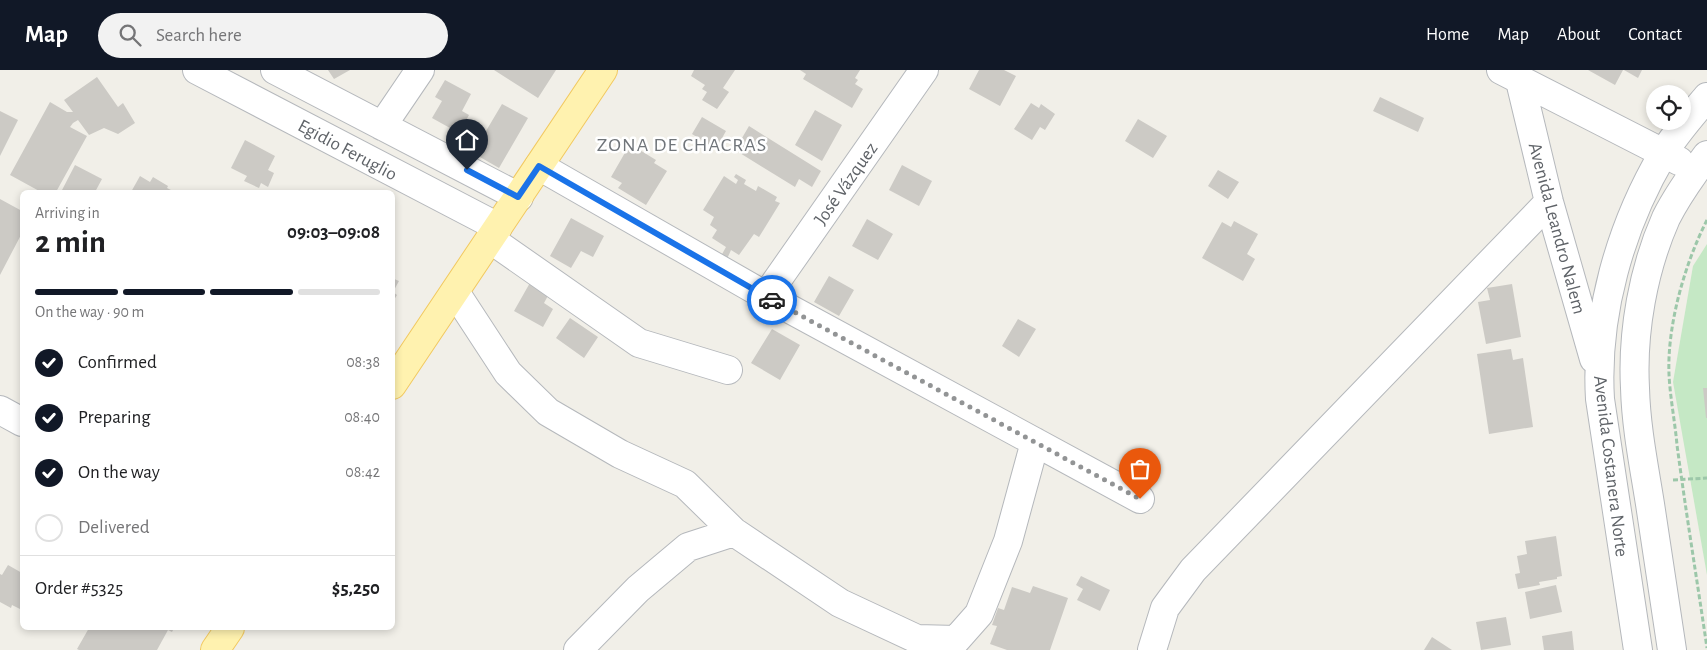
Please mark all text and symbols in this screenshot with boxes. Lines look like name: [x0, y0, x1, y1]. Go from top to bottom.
search box: [98, 13, 448, 58]
icon: search: [116, 21, 144, 49]
text: Map: [25, 23, 68, 47]
text: Search here: [156, 26, 242, 45]
text: Home: [1426, 26, 1469, 44]
text: Map: [1497, 26, 1529, 44]
text: About: [1557, 26, 1600, 44]
text: Contact: [1628, 26, 1682, 44]
map controls: [1646, 85, 1691, 130]
button: locate: [1646, 85, 1691, 130]
street label: Egidio Feruglio: [295, 116, 400, 184]
pin: [446, 119, 488, 170]
icon: home: [453, 126, 481, 154]
district label: ZONA DE CHACRAS: [597, 135, 767, 155]
street label: José Vázquez: [811, 139, 882, 229]
street label: Avenida Leandro Nalem: [1525, 141, 1589, 316]
text: Arriving in: [35, 205, 100, 221]
text: 09:03–09:08: [287, 223, 380, 242]
text: 2 min: [35, 226, 106, 258]
courier: [747, 275, 797, 325]
icon: car: [758, 286, 786, 314]
text: On the way · 90 m: [35, 304, 144, 320]
icon: check: [35, 349, 63, 377]
text: Confirmed: [78, 353, 157, 372]
text: 08:38: [346, 354, 380, 370]
street label: Avenida Costanera Norte: [1590, 374, 1631, 558]
icon: check: [35, 404, 63, 432]
text: Preparing: [78, 408, 151, 427]
text: 08:40: [344, 409, 380, 425]
pin: [1119, 448, 1161, 499]
icon: bag: [1126, 455, 1154, 483]
icon: check: [35, 459, 63, 487]
text: On the way: [78, 463, 160, 482]
text: 08:42: [345, 464, 380, 480]
text: Delivered: [78, 518, 150, 537]
text: Order #5325: [35, 579, 123, 598]
text: $5,250: [332, 579, 380, 598]

